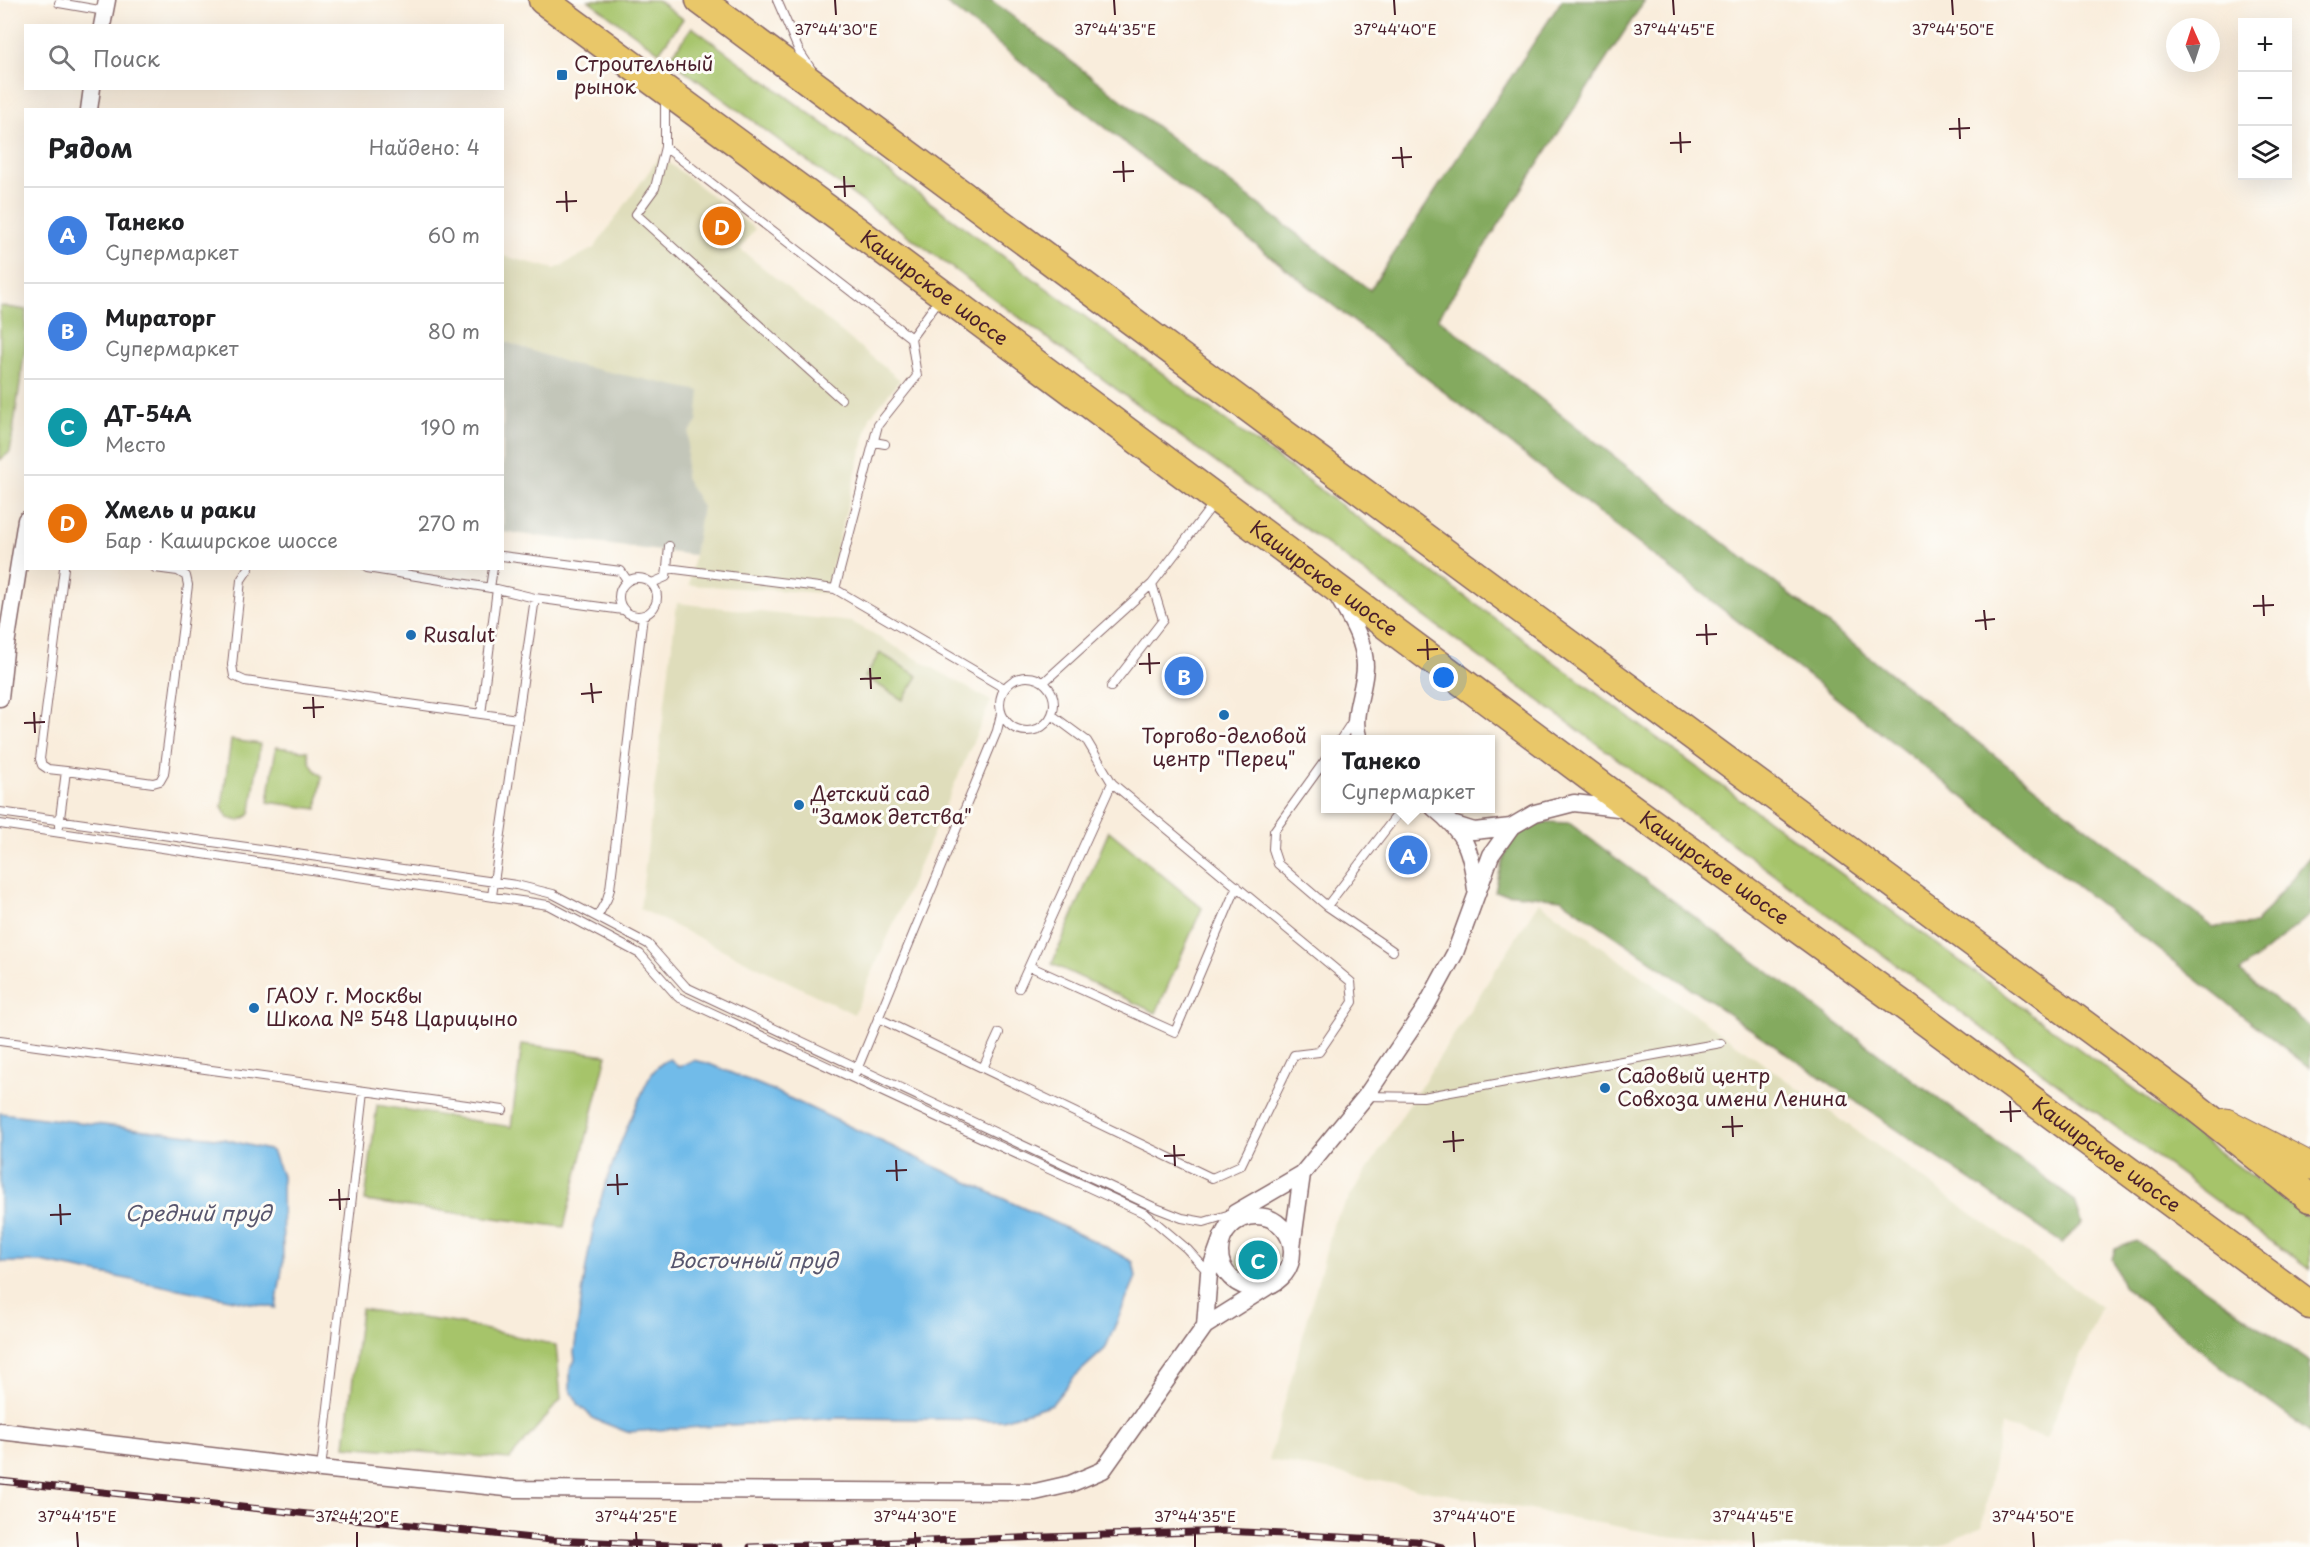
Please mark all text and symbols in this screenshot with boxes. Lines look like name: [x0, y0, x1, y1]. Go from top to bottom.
text: 37°44'30"E: [794, 17, 878, 40]
text: 37°44'35"E: [1074, 17, 1156, 40]
text: 37°44'40"E: [1353, 17, 1437, 40]
text: 37°44'45"E: [1633, 17, 1715, 40]
text: 37°44'50"E: [1911, 17, 1995, 40]
north arrow: [2166, 18, 2220, 72]
map controls: [2238, 18, 2292, 180]
button: +: [2238, 18, 2292, 72]
search box: [24, 24, 504, 90]
icon: search: [45, 41, 78, 74]
text: Поиск: [93, 41, 160, 74]
place label: Строительный рынок: [574, 48, 713, 101]
marker: Строительный рынок: [555, 68, 569, 82]
button: −: [2238, 72, 2292, 126]
button: layers: [2238, 126, 2292, 180]
text: Рядом: [48, 128, 133, 167]
text: Найдено: 4: [369, 132, 480, 162]
text: Танеко: [105, 204, 184, 237]
pin: D: [702, 204, 742, 248]
text: A: [60, 220, 75, 250]
text: 60 m: [428, 220, 480, 250]
street label: Каширское шоссе: [855, 222, 1015, 353]
text: Супермаркет: [105, 237, 238, 267]
text: Мираторг: [105, 300, 215, 333]
text: B: [61, 316, 74, 346]
text: 80 m: [428, 316, 480, 346]
text: Супермаркет: [105, 333, 238, 363]
text: ДТ-54А: [105, 396, 192, 429]
text: C: [60, 412, 75, 442]
text: 190 m: [421, 412, 480, 442]
text: Место: [105, 429, 166, 459]
text: Хмель и раки: [105, 492, 257, 525]
text: D: [60, 508, 75, 538]
text: 270 m: [417, 508, 480, 538]
street label: Каширское шоссе: [1244, 513, 1405, 643]
text: Бар · Каширское шоссе: [105, 525, 338, 555]
place label: Rusalut: [423, 619, 495, 649]
marker: Rusalut: [404, 628, 418, 642]
pin: B: [1164, 654, 1204, 698]
your location: [1429, 663, 1458, 692]
marker: Торгово-деловой центр "Перец": [1217, 708, 1231, 722]
place label: Торгово-деловой центр "Перец": [1141, 720, 1307, 773]
popup: [1321, 735, 1495, 813]
text: Танеко: [1341, 743, 1421, 776]
text: Супермаркет: [1341, 776, 1475, 806]
place label: Детский сад "Замок детства": [810, 778, 972, 831]
marker: Детский сад "Замок детства": [792, 798, 806, 812]
street label: Каширское шоссе: [1634, 803, 1796, 932]
pin: A: [1388, 832, 1428, 878]
place label: ГАОУ г. Москвы Школа № 548 Царицыно: [266, 980, 518, 1033]
marker: ГАОУ г. Москвы Школа № 548 Царицыно: [247, 1001, 261, 1015]
place label: Садовый центр Совхоза имени Ленина: [1617, 1060, 1848, 1113]
marker: Садовый центр Совхоза имени Ленина: [1598, 1081, 1612, 1095]
street label: Каширское шоссе: [2027, 1089, 2188, 1219]
water label: Средний пруд: [125, 1196, 273, 1228]
pin: C: [1238, 1238, 1278, 1282]
water label: Восточный пруд: [668, 1243, 839, 1275]
text: 37°44'15"E: [37, 1504, 117, 1527]
text: 37°44'20"E: [315, 1504, 399, 1527]
text: 37°44'25"E: [595, 1504, 677, 1527]
text: 37°44'30"E: [873, 1504, 957, 1527]
text: 37°44'35"E: [1154, 1504, 1236, 1527]
text: 37°44'40"E: [1432, 1504, 1516, 1527]
text: 37°44'45"E: [1712, 1504, 1794, 1527]
text: 37°44'50"E: [1991, 1504, 2075, 1527]

